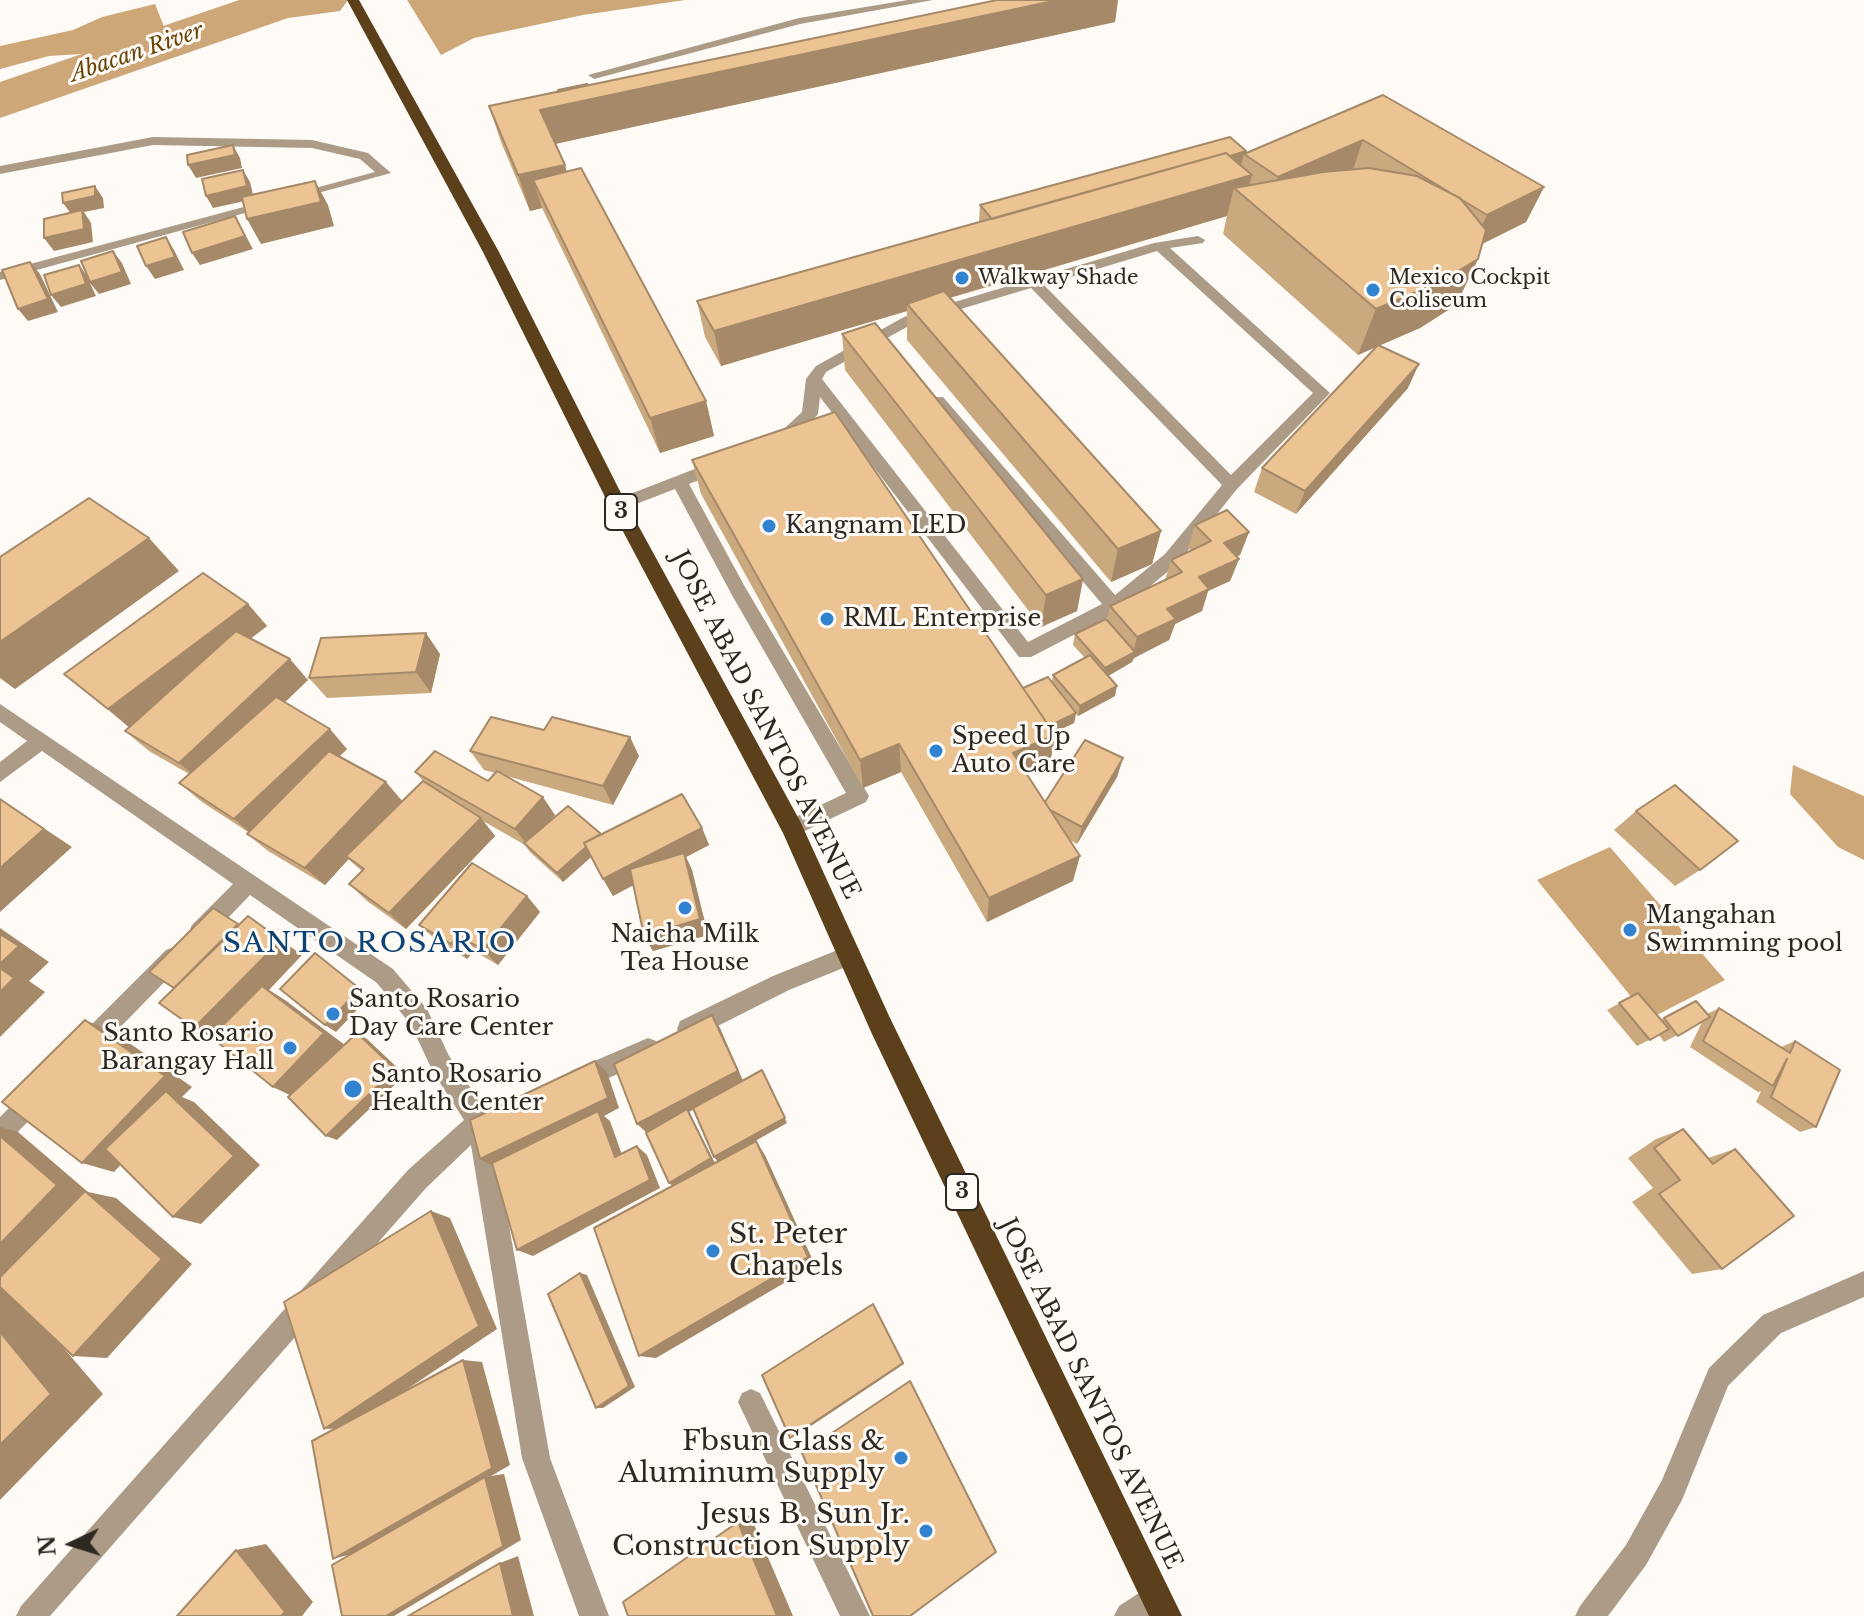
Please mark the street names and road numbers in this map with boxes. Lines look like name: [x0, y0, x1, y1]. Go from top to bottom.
road number: 3: [605, 494, 637, 530]
street label: JOSE ABAD SANTOS AVENUE: [664, 546, 866, 904]
road number: 3: [946, 1174, 978, 1210]
street label: JOSE ABAD SANTOS AVENUE: [992, 1214, 1188, 1574]

